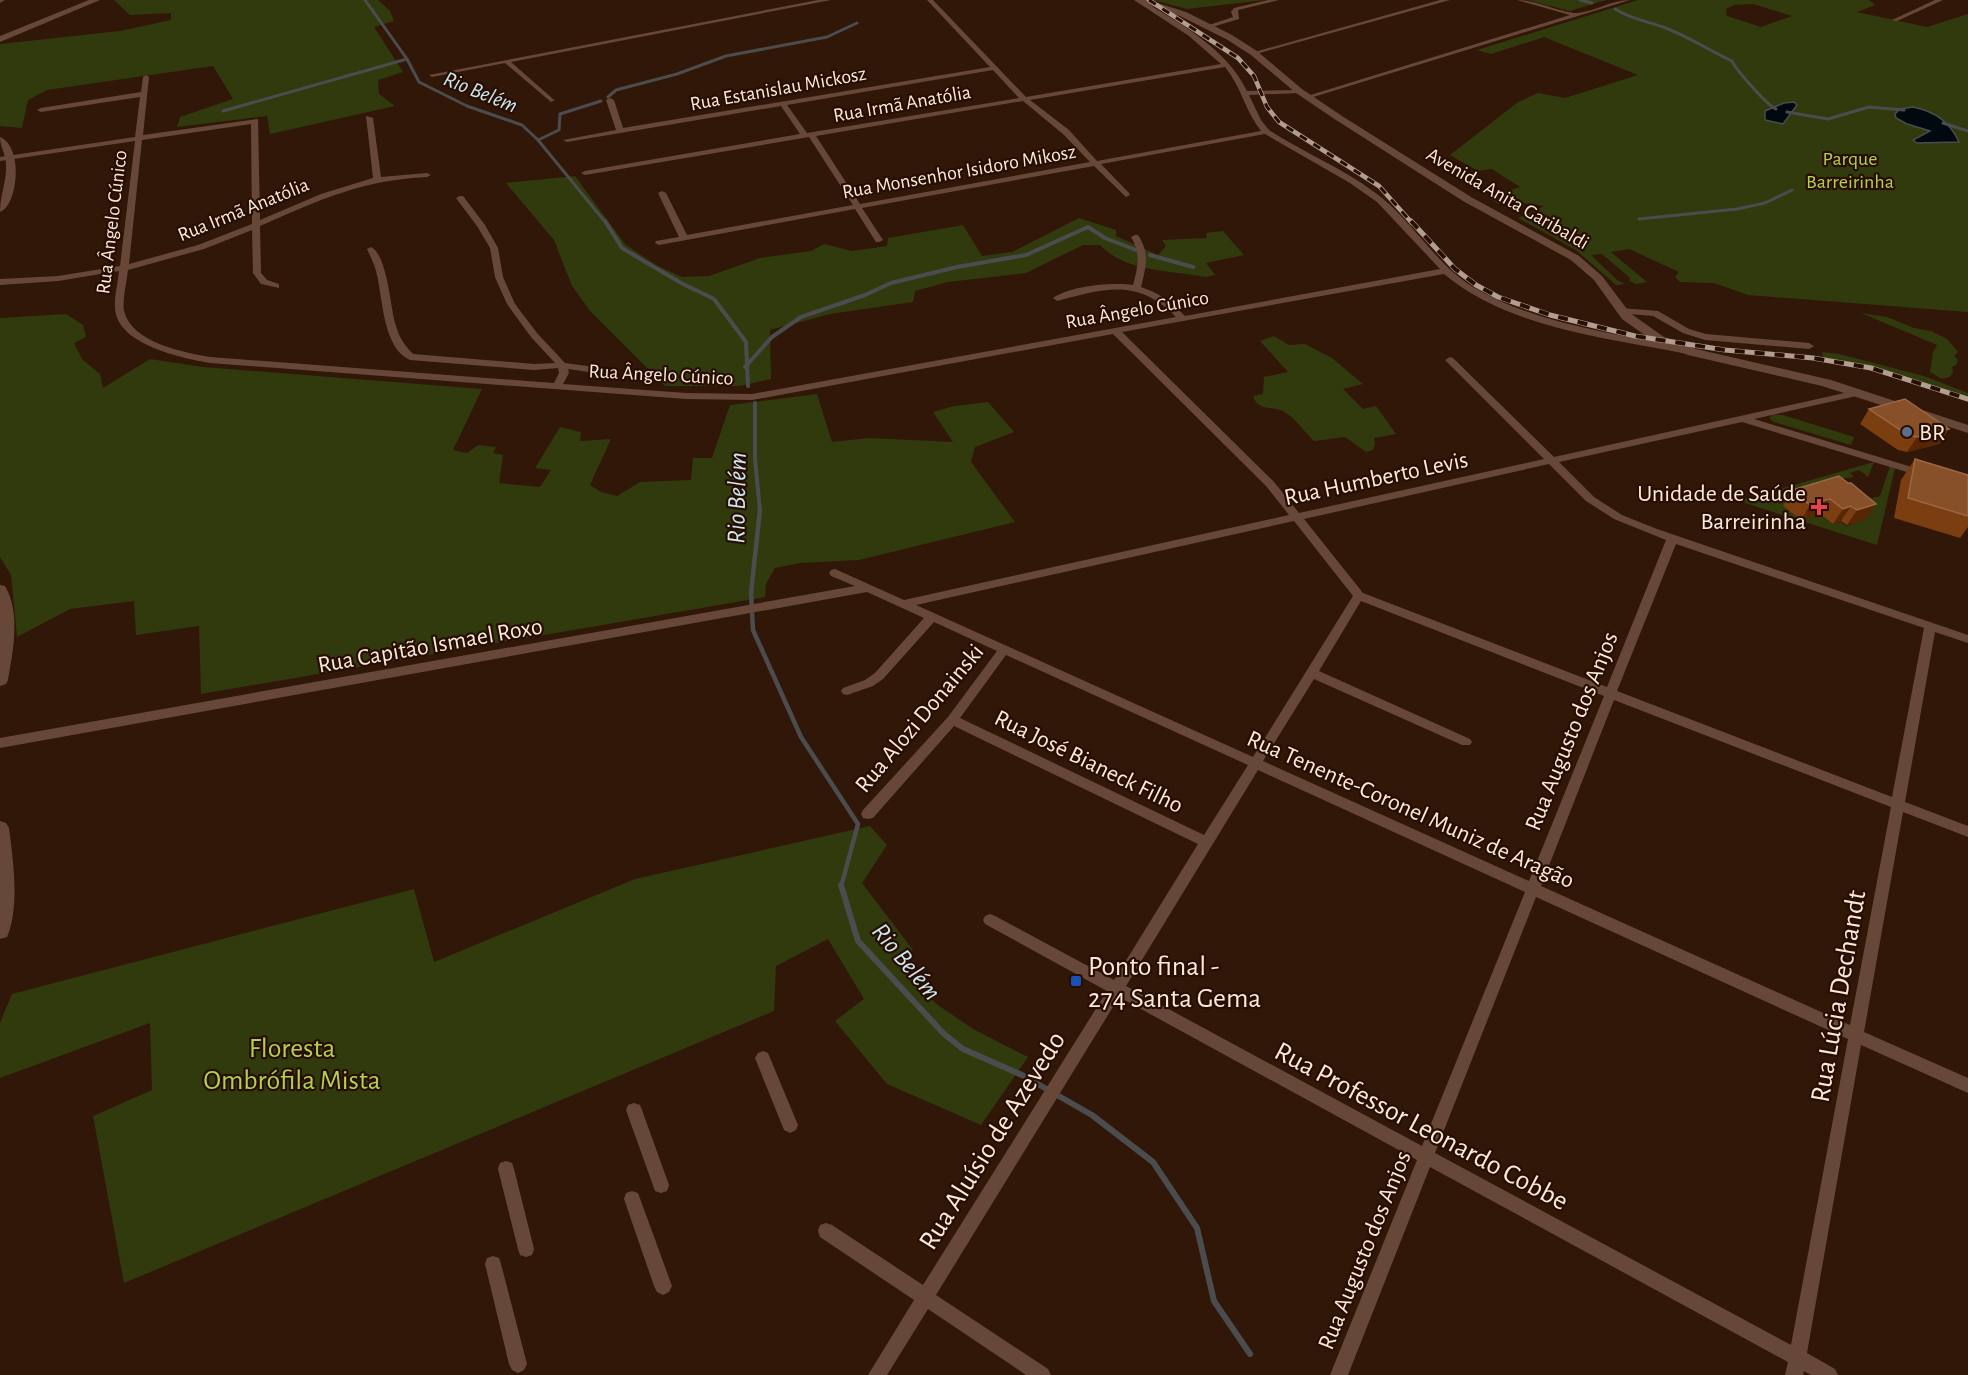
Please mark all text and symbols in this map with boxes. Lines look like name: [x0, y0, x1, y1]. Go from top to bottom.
street label: Rua Estanislau Mickosz: [688, 64, 868, 114]
water label: Rio Belém: [441, 67, 521, 117]
street label: Rua Irmã Anatólia: [832, 82, 973, 126]
street label: Rua Monsenhor Isidoro Mikosz: [841, 142, 1078, 202]
street label: Avenida Anita Garibaldi: [1423, 144, 1592, 253]
street label: Rua Ângelo Cúnico: [92, 149, 131, 295]
park label: Parque Barreirinha: [1806, 149, 1894, 192]
street label: Rua Irmã Anatólia: [175, 175, 312, 245]
street label: Rua Ângelo Cúnico: [1064, 287, 1210, 332]
street label: Rua Ângelo Cúnico: [588, 360, 734, 389]
place label: BR: [1919, 421, 1945, 445]
marker: BR: [1900, 425, 1914, 439]
street label: Rua Humberto Levis: [1282, 448, 1470, 510]
water label: Rio Belém: [723, 452, 751, 544]
place label: Unidade de Saúde Barreirinha: [1637, 482, 1806, 534]
marker: Unidade de Saúde Barreirinha: [1810, 498, 1828, 516]
street label: Rua Capitão Ismael Roxo: [316, 614, 544, 678]
street label: Rua Augusto dos Anjos: [1521, 629, 1623, 834]
street label: Rua Alozi Donainski: [851, 640, 989, 797]
street label: Rua José Bianeck Filho: [991, 706, 1187, 818]
street label: Rua Tenente-Coronel Muniz de Aragão: [1243, 727, 1578, 893]
street label: Rua Lúcia Dechandt: [1807, 888, 1871, 1104]
water label: Rio Belém: [867, 918, 946, 1005]
place label: Ponto final - 274 Santa Gema: [1088, 953, 1261, 1013]
marker: Ponto final - 274 Santa Gema: [1069, 974, 1083, 988]
street label: Rua Aluísio de Azevedo: [914, 1027, 1071, 1255]
park label: Floresta Ombrófila Mista: [203, 1035, 381, 1095]
street label: Rua Professor Leonardo Cobbe: [1270, 1037, 1572, 1216]
street label: Rua Augusto dos Anjos: [1314, 1148, 1416, 1353]

